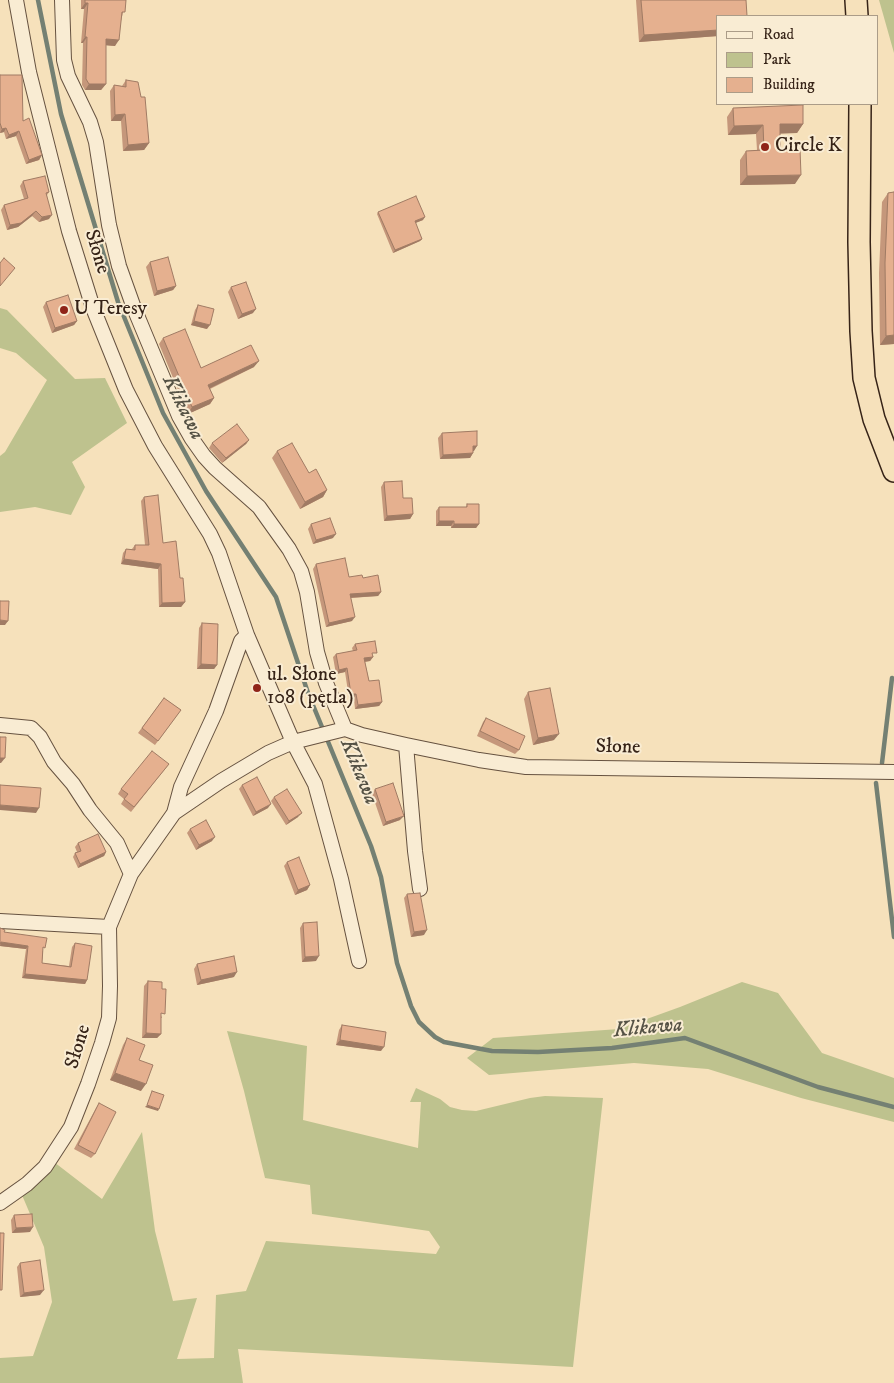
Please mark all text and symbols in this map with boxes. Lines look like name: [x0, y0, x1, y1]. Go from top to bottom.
legend: [716, 15, 879, 105]
text: Road: [763, 25, 794, 44]
text: Park: [763, 50, 791, 69]
text: Building: [763, 75, 815, 94]
place label: Circle K: [775, 135, 842, 159]
marker: Circle K: [759, 141, 771, 153]
street label: Słone: [78, 227, 114, 277]
place label: U Teresy: [74, 298, 147, 322]
marker: U Teresy: [58, 304, 70, 316]
water label: Klikawa: [156, 372, 208, 444]
place label: ul. Słone 108 (pętla): [267, 664, 353, 711]
marker: ul. Słone 108 (pętla): [251, 682, 263, 694]
water label: Klikawa: [333, 735, 383, 809]
street label: Słone: [595, 736, 641, 760]
water label: Klikawa: [613, 1013, 683, 1045]
street label: Słone: [61, 1022, 97, 1072]

